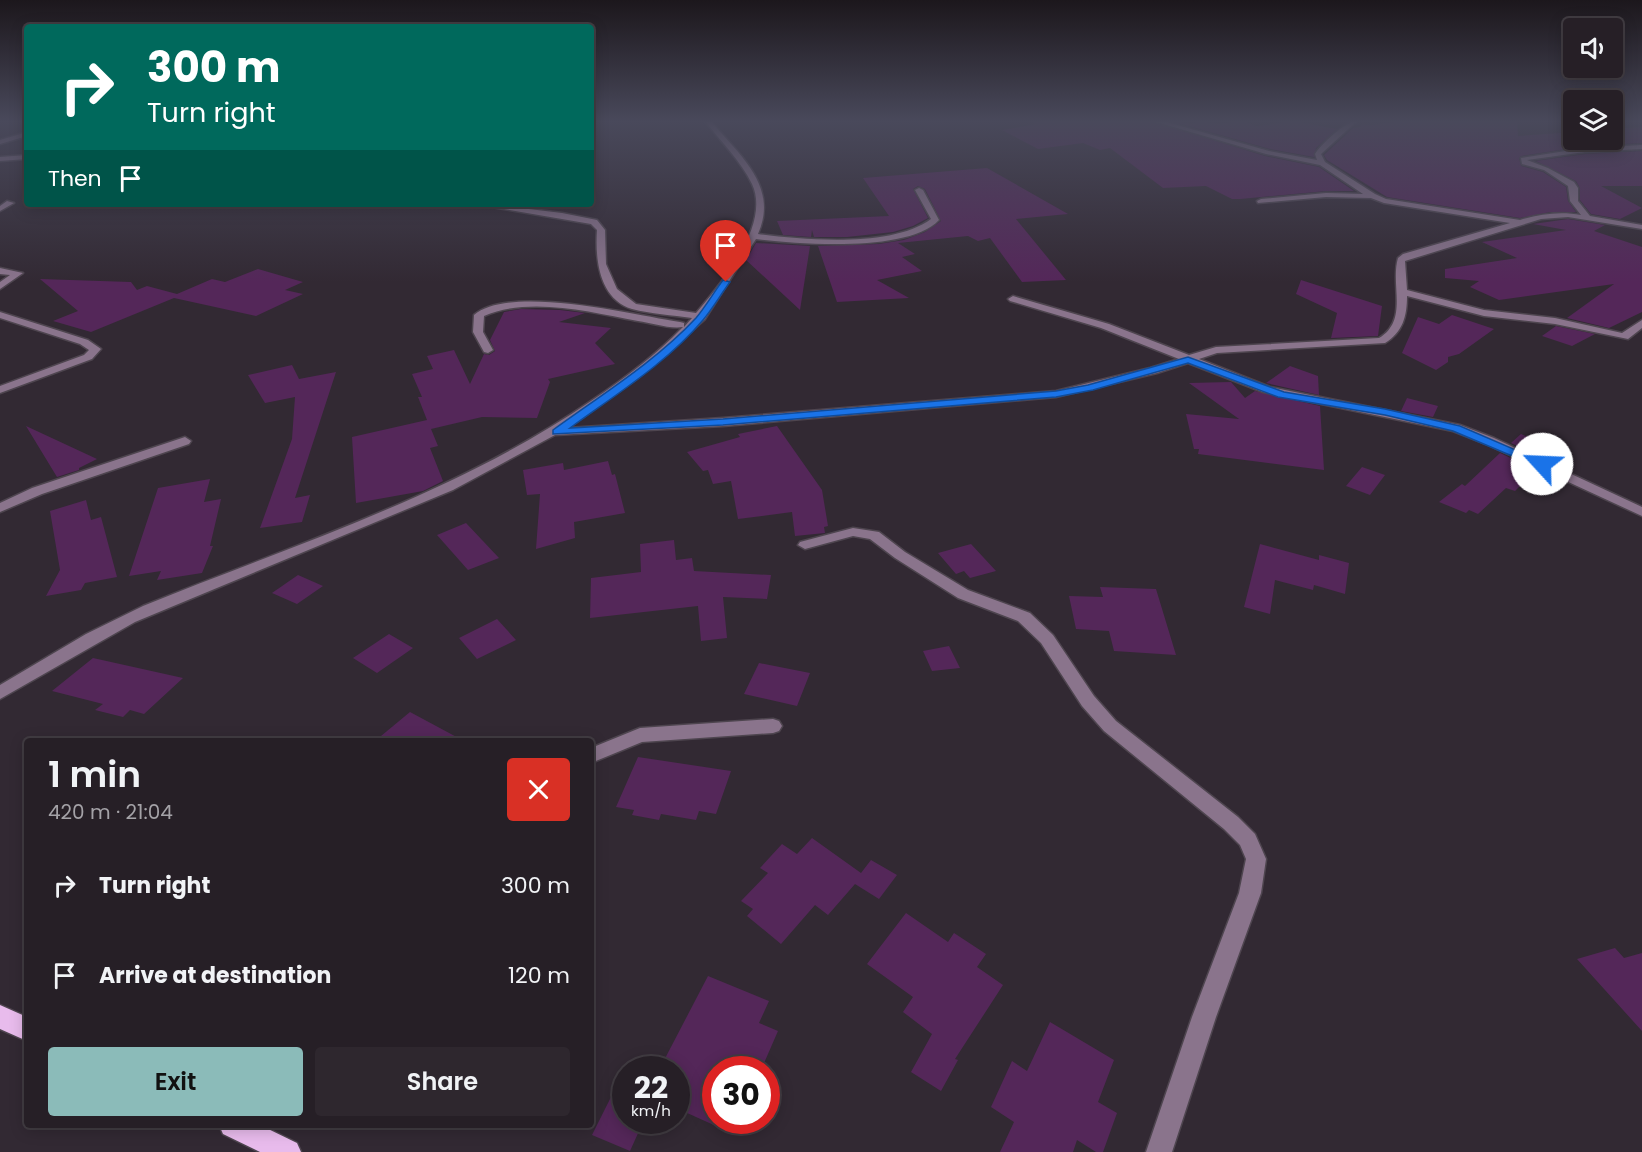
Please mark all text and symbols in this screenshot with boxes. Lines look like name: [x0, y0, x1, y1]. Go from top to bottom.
map controls: [1563, 18, 1623, 150]
button: sound: [1563, 18, 1623, 78]
text: 300 m: [147, 38, 281, 97]
icon: right: [48, 48, 126, 126]
button: layers: [1563, 90, 1623, 150]
text: Turn right: [147, 94, 276, 131]
icon: arrive: [114, 162, 147, 195]
text: Then: [48, 163, 102, 194]
pin: [700, 220, 751, 282]
icon: arrive: [709, 229, 742, 262]
position arrow: [1510, 432, 1574, 496]
text: 1 min: [48, 749, 141, 800]
button: close: [507, 758, 570, 821]
text: 420 m · 21:04: [48, 798, 173, 826]
icon: right: [48, 869, 81, 902]
text: Turn right: [99, 870, 210, 901]
text: 300 m: [501, 870, 570, 901]
icon: arrive: [48, 959, 81, 992]
text: Arrive at destination: [99, 960, 331, 991]
text: 120 m: [508, 960, 570, 991]
button: Exit: [48, 1047, 303, 1116]
button: Share: [315, 1047, 570, 1116]
speed limit sign: 30: [702, 1056, 780, 1134]
text: 22: [634, 1066, 668, 1109]
text: km/h: [631, 1100, 671, 1121]

